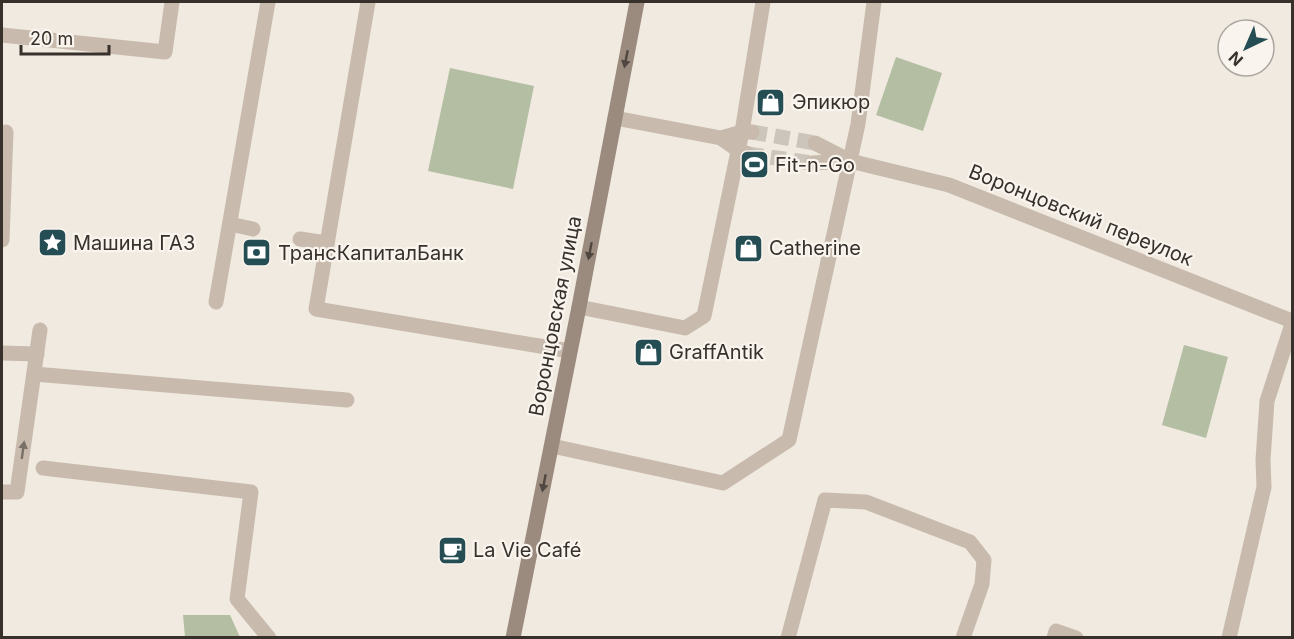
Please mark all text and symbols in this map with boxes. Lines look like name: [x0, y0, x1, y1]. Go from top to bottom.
scale bar: [21, 18, 110, 56]
north arrow: [1216, 18, 1276, 78]
text: 20 m: [30, 28, 73, 49]
text: N: [1224, 47, 1247, 70]
one-way arrow: [621, 50, 630, 69]
shop icon: Эпикюр: [755, 86, 787, 118]
place label: Эпикюр: [792, 90, 870, 114]
sports icon: Fit-n-Go: [738, 149, 770, 181]
place label: Fit-n-Go: [775, 153, 855, 177]
street label: Воронцовский переулок: [965, 159, 1197, 271]
street label: Воронцовская улица: [524, 214, 586, 418]
place icon: Машина ГАЗ: [36, 227, 68, 259]
place label: Машина ГАЗ: [73, 231, 195, 255]
shop icon: Catherine: [732, 232, 764, 264]
place label: Catherine: [769, 236, 861, 260]
bank icon: ТрансКапиталБанк: [241, 237, 273, 269]
place label: ТрансКапиталБанк: [278, 241, 464, 265]
one-way arrow: [585, 241, 594, 260]
shop icon: GraffAntik: [632, 336, 664, 368]
place label: GraffAntik: [669, 340, 764, 364]
one-way arrow: [19, 440, 28, 459]
one-way arrow: [539, 474, 548, 493]
cafe icon: La Vie Café: [436, 534, 468, 566]
place label: La Vie Café: [473, 538, 581, 562]

